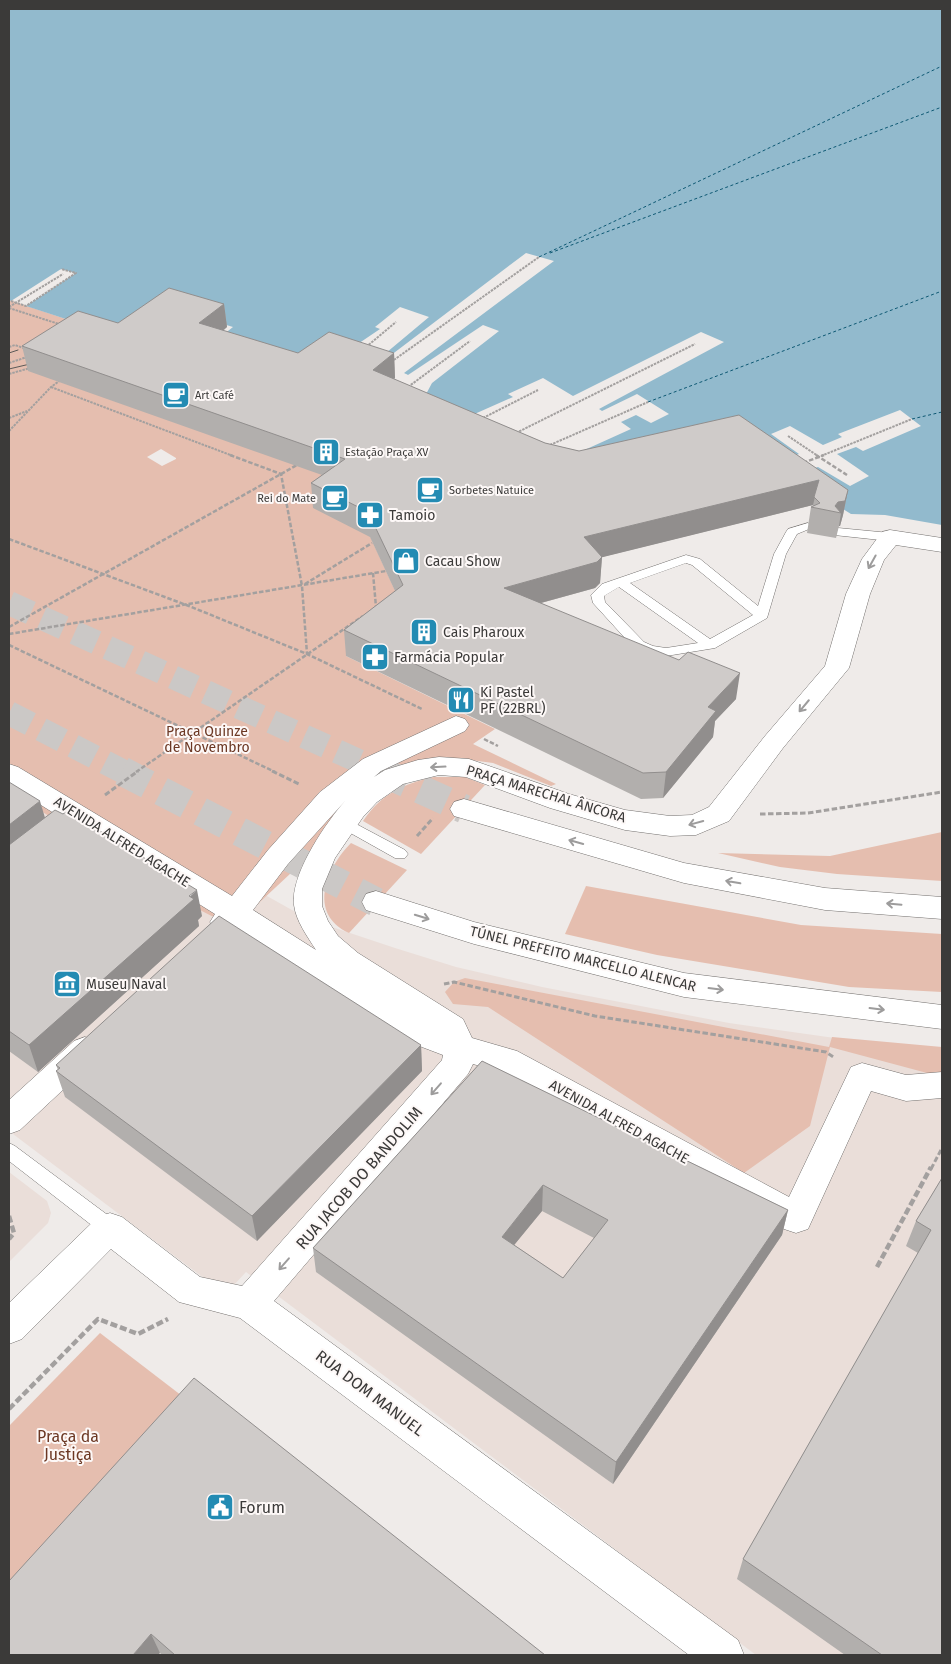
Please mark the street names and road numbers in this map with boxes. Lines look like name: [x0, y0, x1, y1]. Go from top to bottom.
street label: PRAÇA MARECHAL ÂNCORA: [464, 761, 628, 826]
street label: AVENIDA ALFRED AGACHE: [51, 793, 193, 891]
street label: TÚNEL PREFEITO MARCELLO ALENCAR: [468, 922, 699, 996]
street label: AVENIDA ALFRED AGACHE: [546, 1076, 692, 1168]
street label: RUA JACOB DO BANDOLIM: [292, 1103, 426, 1253]
street label: RUA DOM MANUEL: [312, 1346, 428, 1440]

